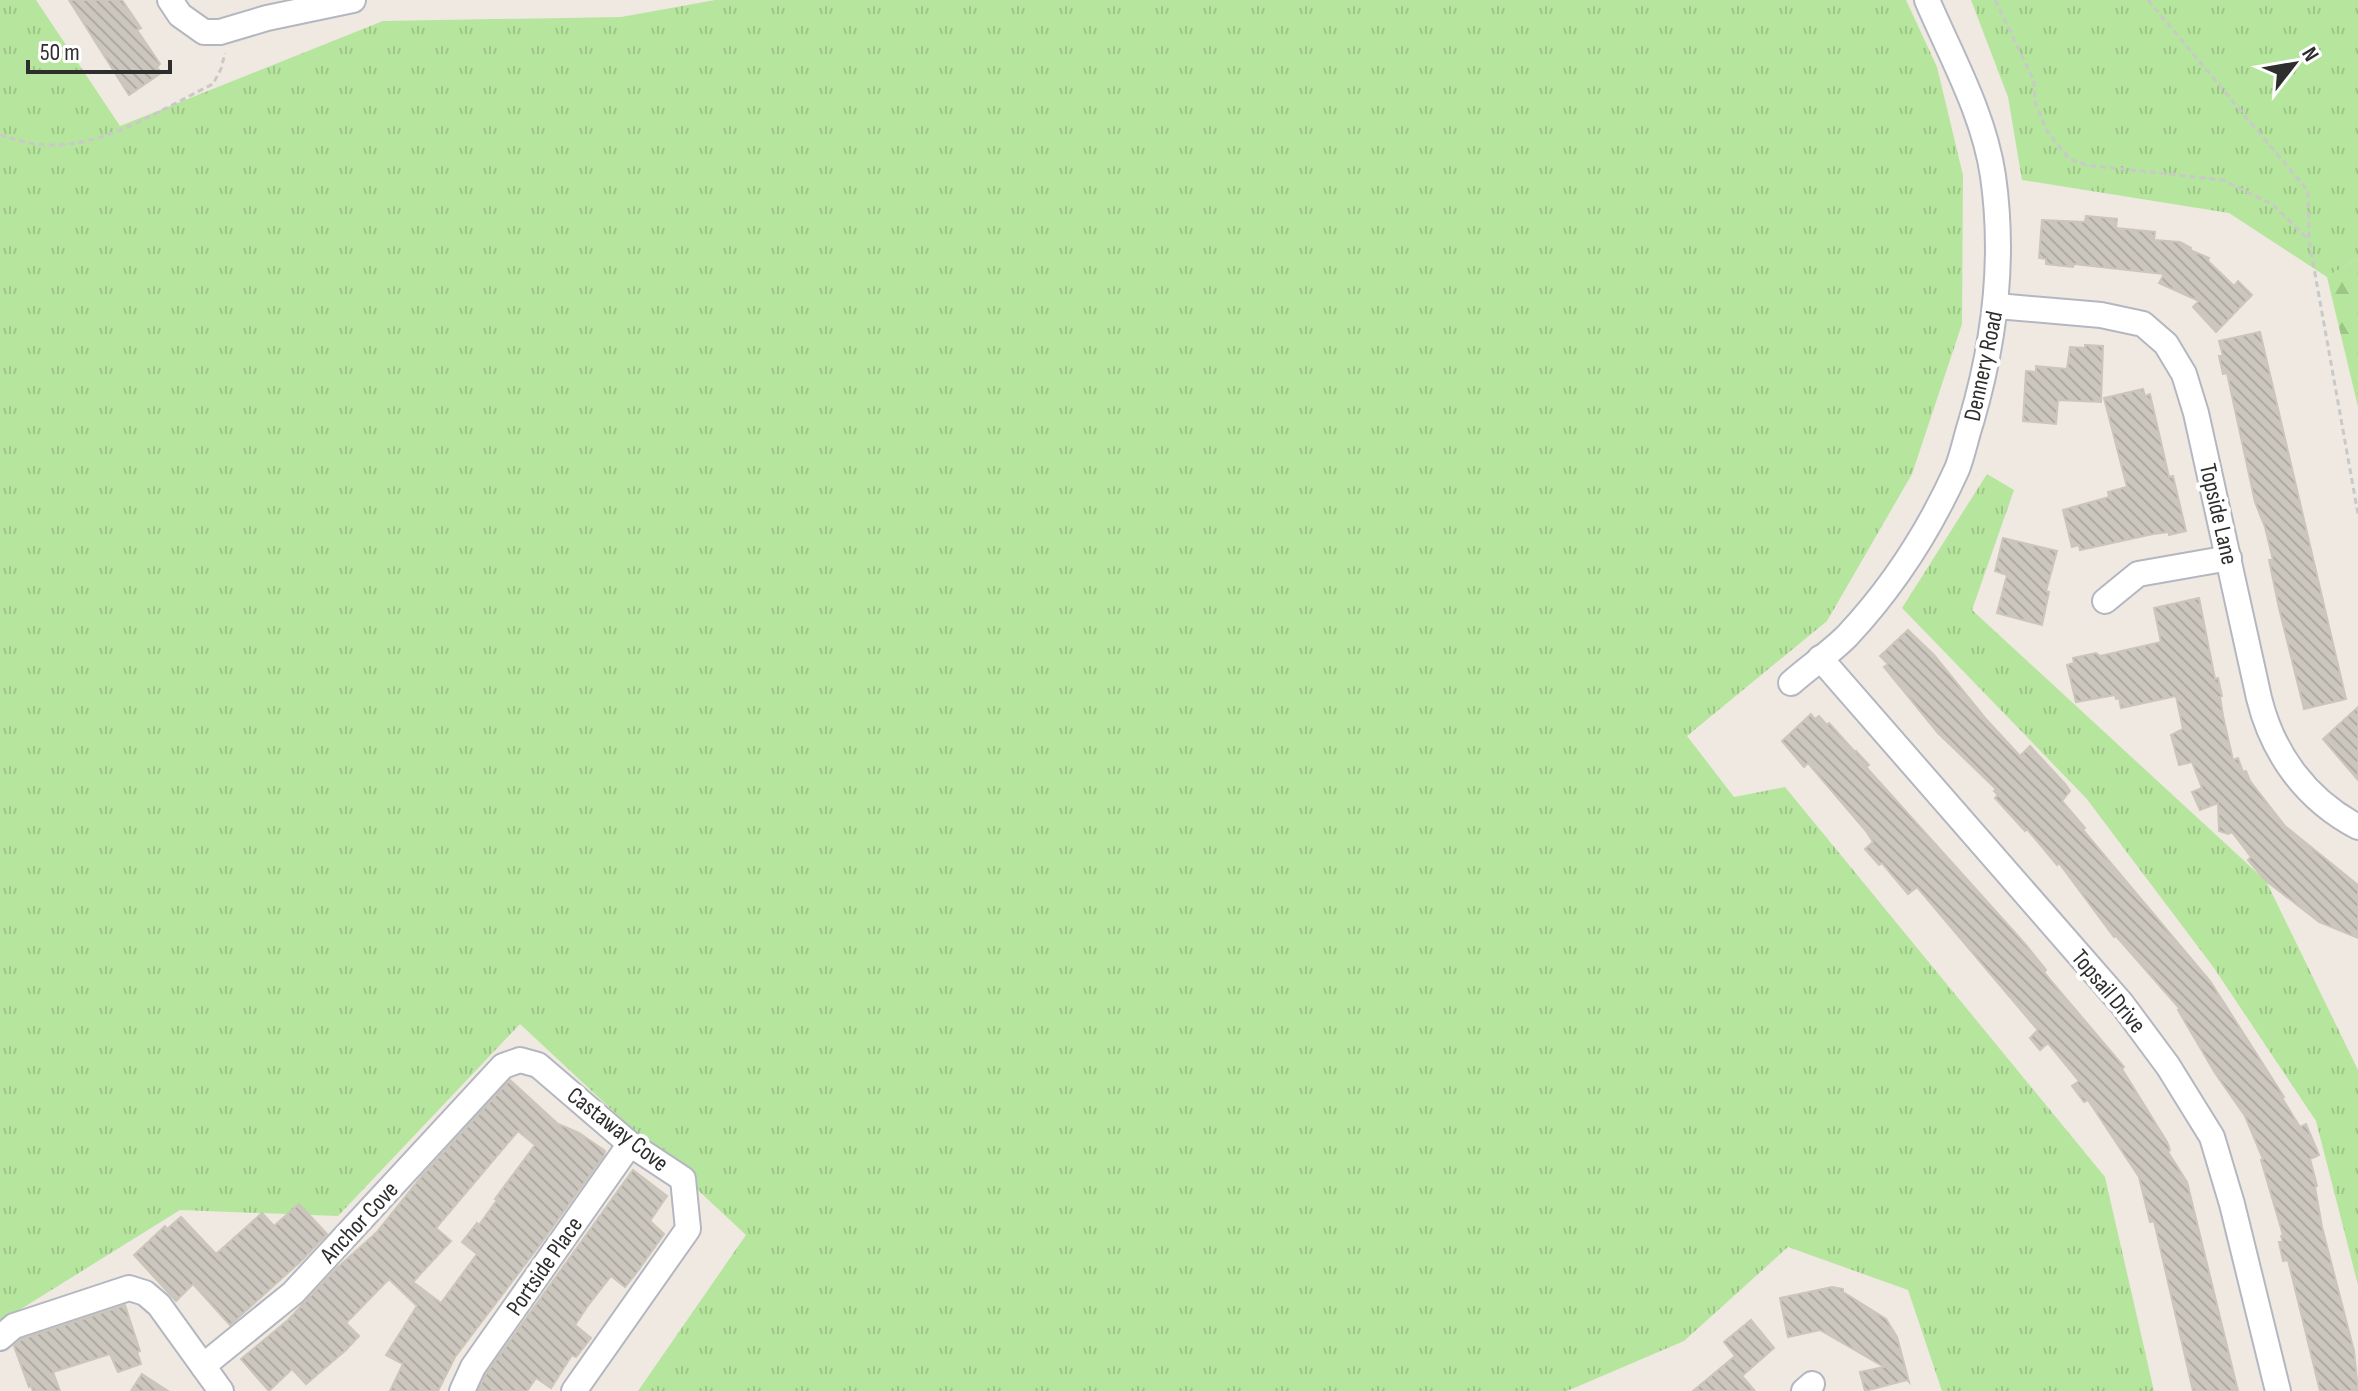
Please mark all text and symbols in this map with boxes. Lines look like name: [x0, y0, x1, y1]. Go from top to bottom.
scale bar: [28, 24, 170, 74]
north arrow: [2254, 24, 2334, 104]
text: 50 m: [40, 38, 80, 67]
text: N: [2295, 42, 2324, 66]
street label: Dennery Road: [1958, 308, 2009, 424]
street label: Topside Lane: [2193, 461, 2244, 567]
street label: Topsail Drive: [2065, 944, 2152, 1039]
street label: Castaway Cove: [561, 1081, 674, 1178]
street label: Anchor Cove: [313, 1175, 405, 1270]
street label: Portside Place: [500, 1211, 589, 1321]

